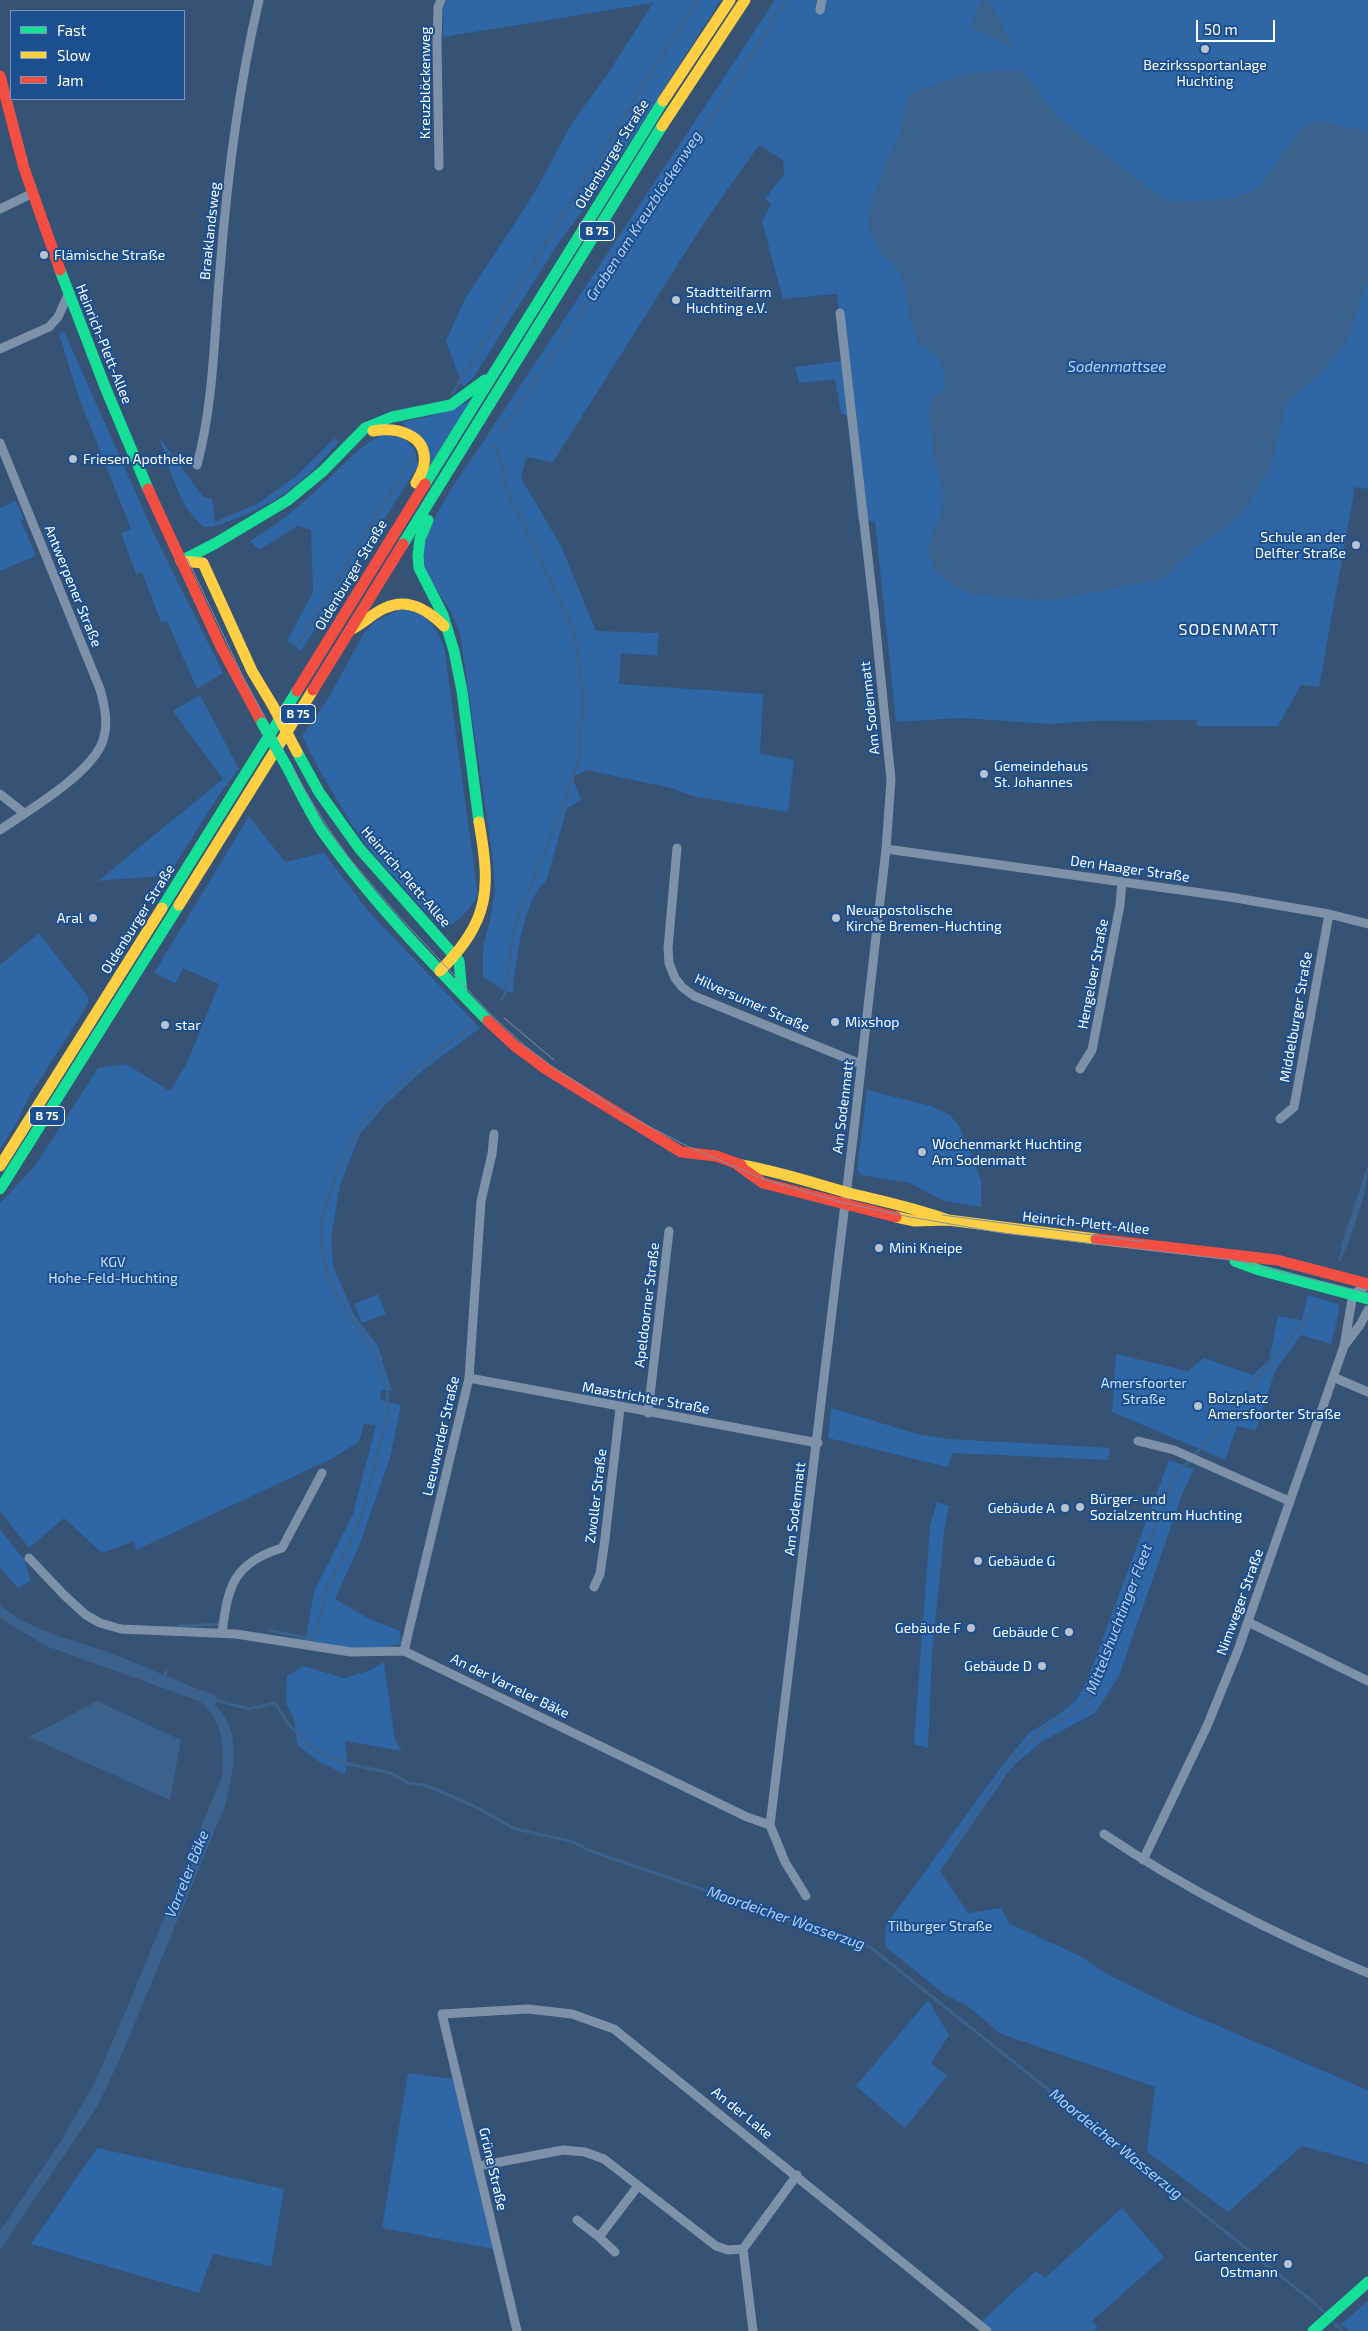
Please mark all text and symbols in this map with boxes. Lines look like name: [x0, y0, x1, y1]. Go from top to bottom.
legend: [10, 10, 185, 100]
scale bar: [1198, 10, 1277, 42]
text: 50 m: [1204, 20, 1238, 38]
text: Fast: [57, 21, 86, 39]
street label: Kreuzblöckenweg: [417, 27, 433, 139]
marker: Bezirkssportanlage Huchting: [1199, 43, 1211, 55]
text: Slow: [57, 46, 91, 64]
place label: Bezirkssportanlage Huchting: [1143, 57, 1267, 90]
text: Jam: [57, 71, 83, 89]
street label: Oldenburger Straße: [571, 96, 653, 212]
water label: Graben am Kreuzblöckenweg: [582, 128, 706, 304]
street label: Braaklandsweg: [196, 181, 224, 281]
road number: B 75: [580, 222, 614, 240]
place label: Flämische Straße: [54, 247, 165, 263]
marker: Flämische Straße: [38, 249, 50, 261]
street label: Heinrich-Plett-Allee: [72, 282, 136, 406]
place label: Stadtteilfarm Huchting e.V.: [686, 284, 771, 316]
marker: Stadtteilfarm Huchting e.V.: [670, 294, 682, 306]
water label: Sodenmattsee: [1068, 358, 1166, 376]
place label: Friesen Apotheke: [83, 451, 193, 467]
marker: Friesen Apotheke: [67, 453, 79, 465]
street label: Oldenburger Straße: [311, 517, 391, 633]
street label: Antwerpener Straße: [41, 522, 105, 650]
place label: Schule an der Delfter Straße: [1255, 529, 1346, 562]
marker: Schule an der Delfter Straße: [1350, 539, 1362, 551]
district label: SODENMATT: [1177, 620, 1281, 640]
street label: Am Sodenmatt: [857, 660, 883, 756]
road number: B 75: [280, 704, 316, 724]
place label: Gemeindehaus St. Johannes: [994, 758, 1088, 790]
marker: Gemeindehaus St. Johannes: [978, 768, 990, 780]
street label: Heinrich-Plett-Allee: [358, 823, 454, 931]
street label: Den Haager Straße: [1069, 852, 1191, 886]
street label: Oldenburger Straße: [97, 861, 179, 977]
place label: Neuapostolische Kirche Bremen-Huchting: [846, 902, 1002, 934]
place label: Aral: [57, 910, 83, 926]
marker: Aral: [87, 912, 99, 924]
marker: Neuapostolische Kirche Bremen-Huchting: [830, 912, 842, 924]
street label: Hengeloer Straße: [1074, 917, 1112, 1031]
street label: Middelburger Straße: [1276, 950, 1316, 1084]
street label: Hilversumer Straße: [692, 970, 812, 1036]
place label: Mixshop: [845, 1014, 899, 1030]
marker: Mixshop: [829, 1016, 841, 1028]
place label: star: [175, 1017, 201, 1033]
marker: star: [159, 1019, 171, 1031]
street label: Am Sodenmatt: [829, 1059, 857, 1155]
road number: B 75: [30, 1106, 64, 1126]
place label: Wochenmarkt Huchting Am Sodenmatt: [932, 1136, 1082, 1168]
marker: Wochenmarkt Huchting Am Sodenmatt: [916, 1146, 928, 1158]
street label: Heinrich-Plett-Allee: [1022, 1208, 1150, 1238]
place label: Mini Kneipe: [889, 1240, 963, 1256]
street label: Apeldoorner Straße: [631, 1242, 663, 1368]
marker: Mini Kneipe: [873, 1242, 885, 1254]
park label: KGV Hohe-Feld-Huchting: [48, 1254, 178, 1286]
street label: Leeuwarder Straße: [419, 1374, 463, 1498]
park label: Amersfoorter Straße: [1101, 1375, 1187, 1408]
street label: Maastrichter Straße: [581, 1379, 711, 1417]
place label: Bolzplatz Amersfoorter Straße: [1208, 1390, 1341, 1422]
marker: Bolzplatz Amersfoorter Straße: [1192, 1400, 1204, 1412]
street label: Zwoller Straße: [582, 1448, 610, 1544]
street label: Am Sodenmatt: [781, 1461, 809, 1557]
place label: Bürger- und Sozialzentrum Huchting: [1090, 1491, 1242, 1524]
place label: Gebäude A: [988, 1500, 1055, 1516]
marker: Bürger- und Sozialzentrum Huchting: [1074, 1501, 1086, 1513]
marker: Gebäude A: [1059, 1502, 1071, 1514]
water label: Mittelshuchtinger Fleet: [1082, 1541, 1156, 1697]
street label: Nimweger Straße: [1213, 1547, 1267, 1657]
place label: Gebäude G: [988, 1553, 1055, 1569]
marker: Gebäude G: [972, 1555, 984, 1567]
place label: Gebäude F: [895, 1620, 961, 1636]
marker: Gebäude F: [965, 1622, 977, 1634]
place label: Gebäude C: [992, 1624, 1059, 1640]
marker: Gebäude C: [1063, 1626, 1075, 1638]
street label: An der Varreler Bäke: [448, 1650, 572, 1722]
place label: Gebäude D: [964, 1658, 1032, 1674]
marker: Gebäude D: [1036, 1660, 1048, 1672]
water label: Varreler Bäke: [161, 1828, 213, 1920]
water label: Moordeicher Wasserzug: [705, 1882, 867, 1954]
park label: Tilburger Straße: [888, 1918, 992, 1934]
street label: An der Lake: [708, 2083, 776, 2143]
water label: Moordeicher Wasserzug: [1046, 2085, 1186, 2203]
street label: Grüne Straße: [475, 2126, 511, 2212]
place label: Gartencenter Ostmann: [1194, 2248, 1278, 2280]
marker: Gartencenter Ostmann: [1282, 2258, 1294, 2270]

